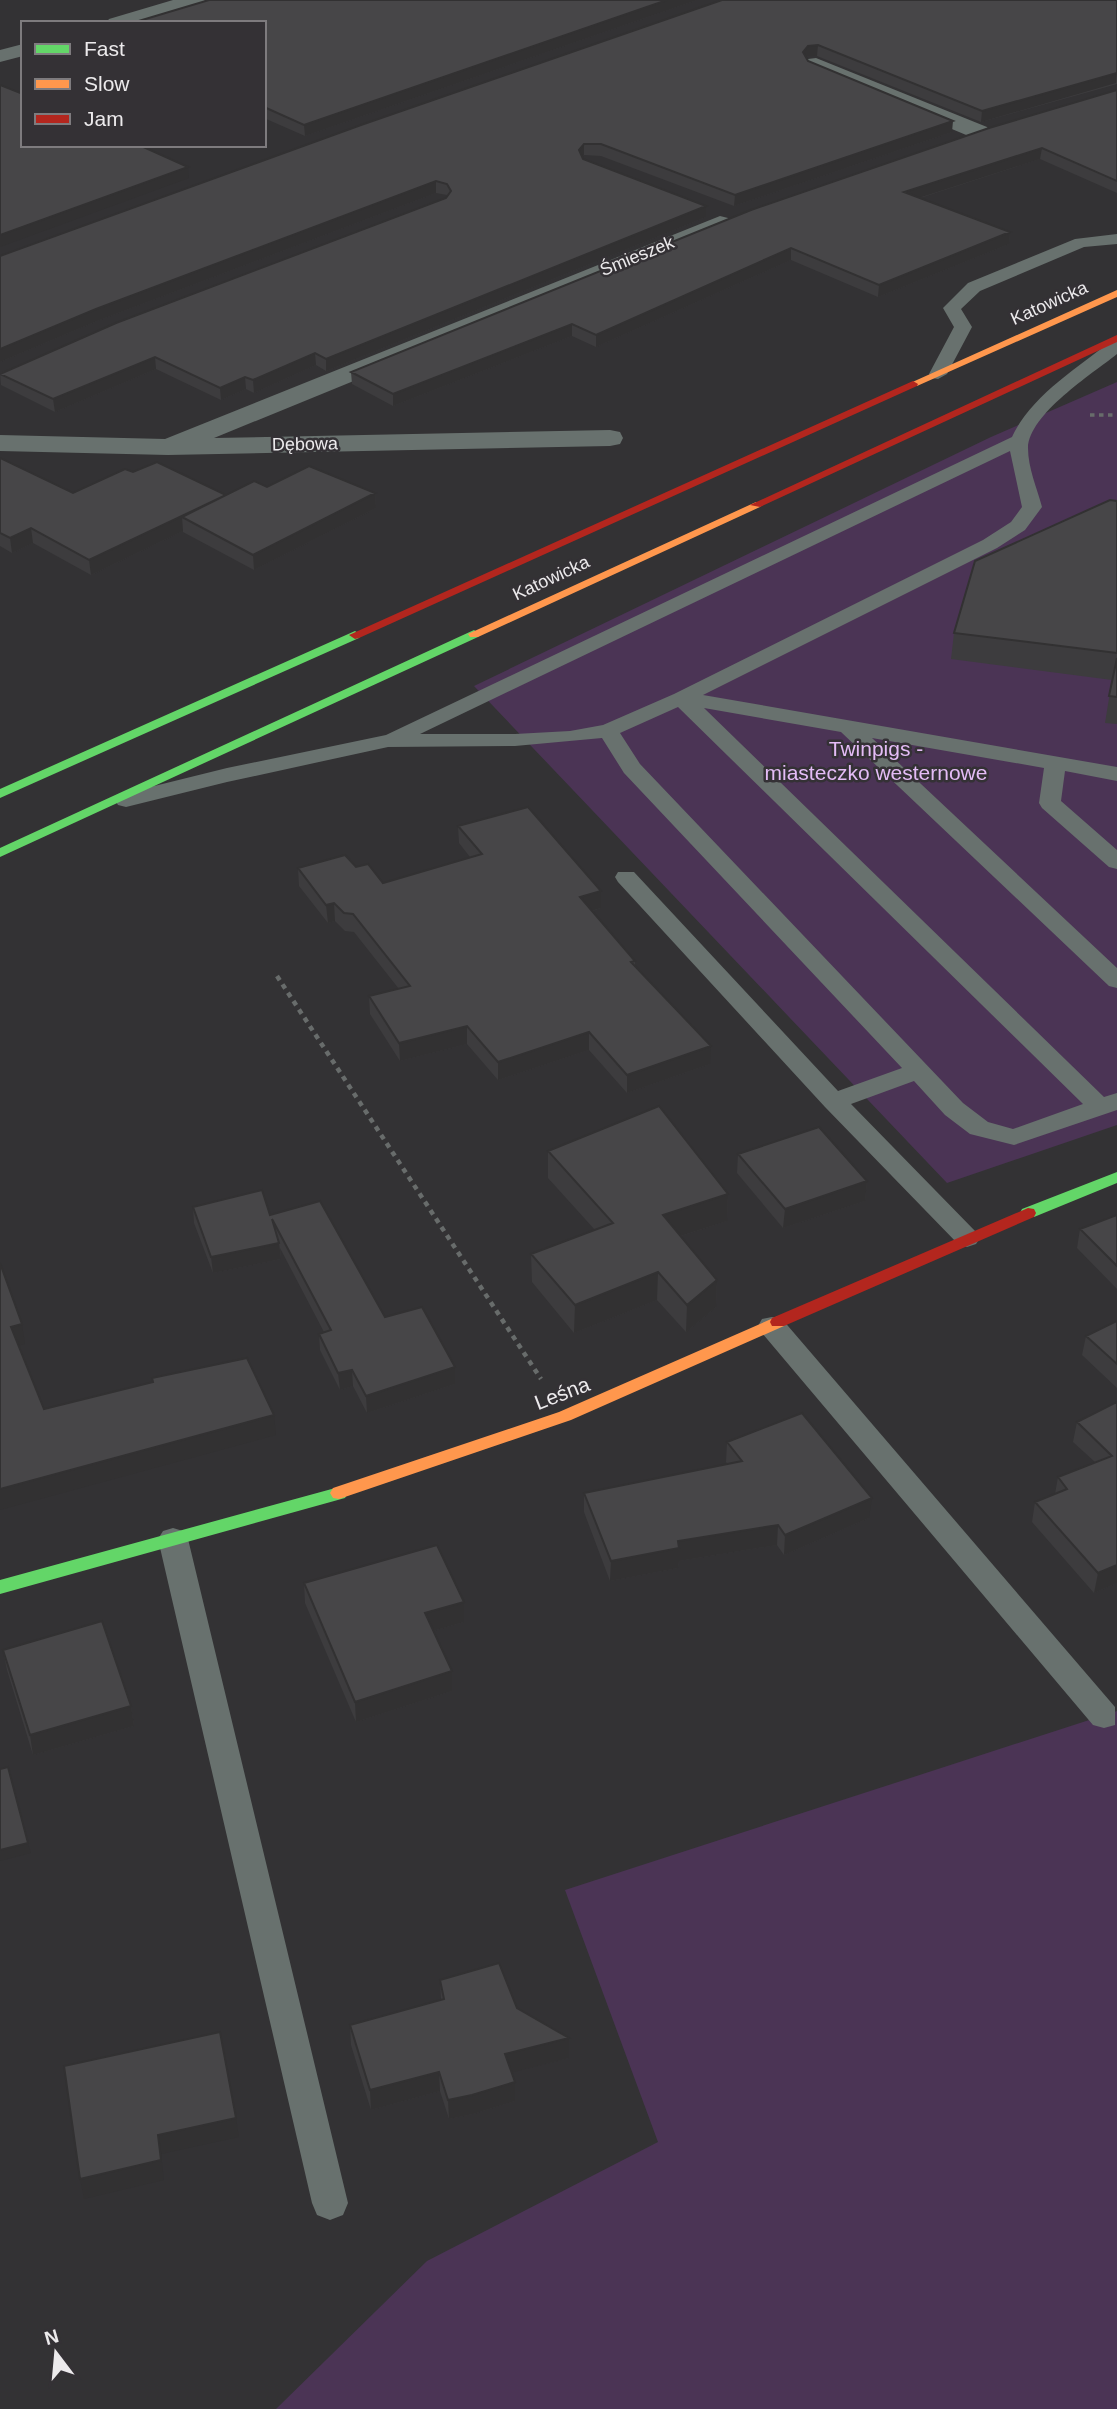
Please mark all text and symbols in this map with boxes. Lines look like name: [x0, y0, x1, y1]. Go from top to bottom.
legend: [21, 21, 266, 147]
text: Fast: [84, 37, 125, 60]
text: Slow: [84, 72, 130, 95]
text: Jam: [84, 107, 124, 130]
street label: Śmieszek: [597, 231, 678, 280]
street label: Katowicka: [1007, 277, 1091, 329]
street label: Dębowa: [272, 433, 339, 455]
street label: Katowicka: [510, 551, 593, 604]
park label: Twinpigs - miasteczko westernowe: [765, 737, 987, 784]
street label: Leśna: [531, 1372, 593, 1414]
north arrow: [21, 2318, 91, 2388]
text: N: [42, 2325, 61, 2349]

